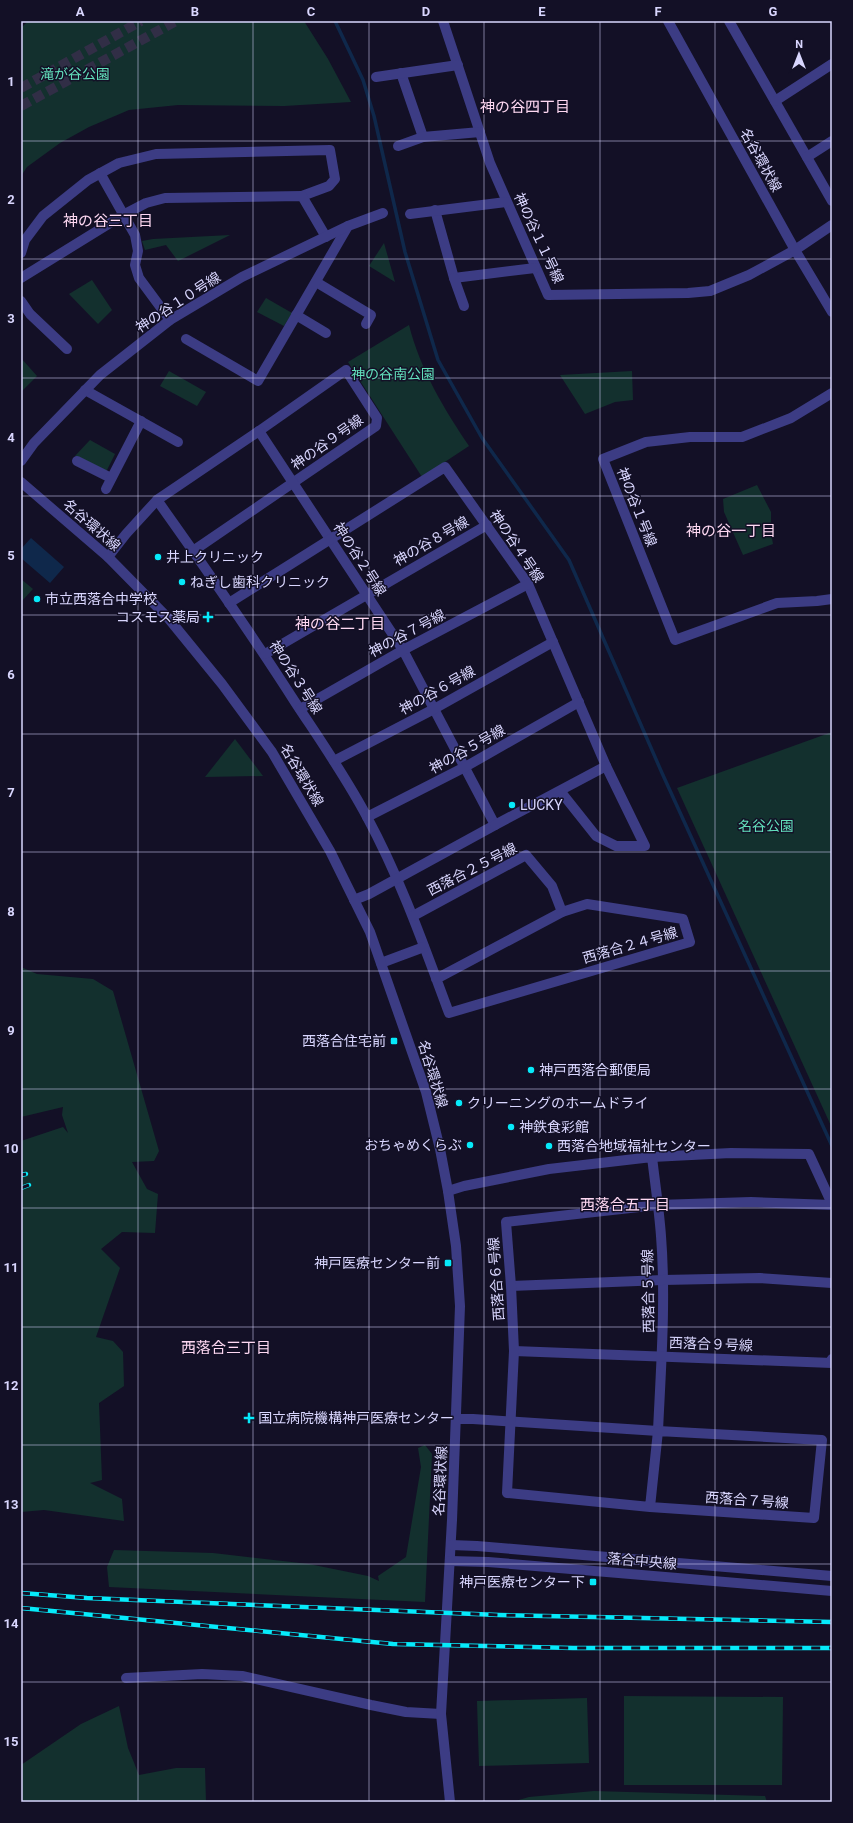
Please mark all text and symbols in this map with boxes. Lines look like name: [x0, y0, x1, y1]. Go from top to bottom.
text: A: [76, 4, 85, 19]
text: B: [191, 4, 199, 19]
text: C: [307, 4, 316, 19]
text: D: [422, 4, 430, 19]
text: E: [538, 4, 546, 19]
text: F: [654, 4, 662, 19]
text: G: [769, 4, 778, 19]
north arrow: [779, 34, 819, 74]
text: N: [795, 38, 803, 51]
park label: 滝が谷公園: [40, 66, 110, 82]
text: 1: [7, 74, 15, 89]
district label: 神の谷四丁目: [480, 98, 570, 116]
street label: 名谷環状線: [737, 126, 785, 194]
street label: 神の谷１１号線: [511, 190, 567, 286]
text: 2: [7, 192, 15, 207]
district label: 神の谷三丁目: [63, 212, 153, 230]
street label: 神の谷１０号線: [133, 269, 223, 335]
text: 3: [7, 311, 15, 326]
park label: 神の谷南公園: [351, 366, 435, 382]
street label: 神の谷９号線: [288, 411, 366, 473]
text: 4: [7, 430, 15, 445]
street label: 神の谷１号線: [614, 465, 660, 549]
street label: 名谷環状線: [60, 496, 124, 554]
street label: 神の谷４号線: [487, 507, 547, 585]
street label: 神の谷８号線: [391, 513, 471, 569]
street label: 神の谷２号線: [330, 519, 390, 599]
district label: 神の谷一丁目: [686, 522, 776, 540]
text: 5: [7, 548, 15, 563]
place label: 井上クリニック: [166, 549, 264, 565]
marker: 井上クリニック: [153, 552, 163, 562]
place label: ねぎし歯科クリニック: [190, 574, 330, 590]
marker: ねぎし歯科クリニック: [177, 577, 187, 587]
place label: 市立西落合中学校: [45, 591, 157, 607]
marker: 市立西落合中学校: [32, 594, 42, 604]
street label: 神の谷７号線: [366, 606, 448, 660]
place label: コスモス薬局: [116, 609, 200, 625]
marker: コスモス薬局: [203, 612, 213, 622]
district label: 神の谷二丁目: [295, 615, 385, 633]
street label: 神の谷３号線: [266, 637, 326, 717]
street label: 神の谷６号線: [396, 663, 478, 717]
text: 6: [7, 667, 15, 682]
street label: 神の谷５号線: [426, 722, 508, 776]
street label: 名谷環状線: [277, 741, 327, 809]
text: 7: [7, 785, 15, 800]
place label: LUCKY: [520, 797, 563, 813]
marker: LUCKY: [507, 800, 517, 810]
park label: 名谷公園: [738, 818, 794, 834]
street label: 西落合２５号線: [425, 840, 519, 898]
text: 8: [7, 904, 15, 919]
street label: 西落合２４号線: [581, 924, 679, 966]
text: 9: [7, 1023, 15, 1038]
place label: 西落合住宅前: [302, 1033, 386, 1049]
marker: 西落合住宅前: [389, 1036, 399, 1046]
street label: 名谷環状線: [415, 1038, 451, 1110]
place label: 神戸西落合郵便局: [539, 1062, 651, 1078]
marker: 神戸西落合郵便局: [526, 1065, 536, 1075]
place label: クリーニングのホームドライ: [467, 1095, 649, 1111]
marker: クリーニングのホームドライ: [454, 1098, 464, 1108]
place label: 神鉄食彩館: [519, 1119, 589, 1135]
marker: 神鉄食彩館: [506, 1122, 516, 1132]
place label: おちゃめくらぶ: [364, 1137, 462, 1153]
place label: 西落合地域福祉センター: [557, 1138, 711, 1154]
marker: おちゃめくらぶ: [465, 1140, 475, 1150]
text: 10: [4, 1141, 18, 1156]
marker: 西落合地域福祉センター: [544, 1141, 554, 1151]
district label: 西落合五丁目: [580, 1196, 670, 1214]
street label: 西落合６号線: [485, 1237, 507, 1321]
street label: 西落合５号線: [639, 1249, 657, 1333]
place label: 神戸医療センター前: [314, 1255, 440, 1271]
marker: 神戸医療センター前: [443, 1258, 453, 1268]
text: 11: [4, 1260, 18, 1275]
street label: 西落合９号線: [669, 1335, 753, 1353]
district label: 西落合三丁目: [181, 1339, 271, 1357]
text: 12: [4, 1378, 18, 1393]
place label: 国立病院機構神戸医療センター: [258, 1410, 454, 1426]
marker: 国立病院機構神戸医療センター: [243, 1412, 255, 1424]
street label: 名谷環状線: [430, 1446, 450, 1516]
street label: 西落合７号線: [705, 1489, 789, 1511]
text: 13: [4, 1497, 18, 1512]
street label: 落合中央線: [606, 1550, 678, 1572]
place label: 神戸医療センター下: [459, 1574, 585, 1590]
marker: 神戸医療センター下: [588, 1577, 598, 1587]
text: 14: [4, 1616, 19, 1631]
text: 15: [4, 1734, 18, 1749]

